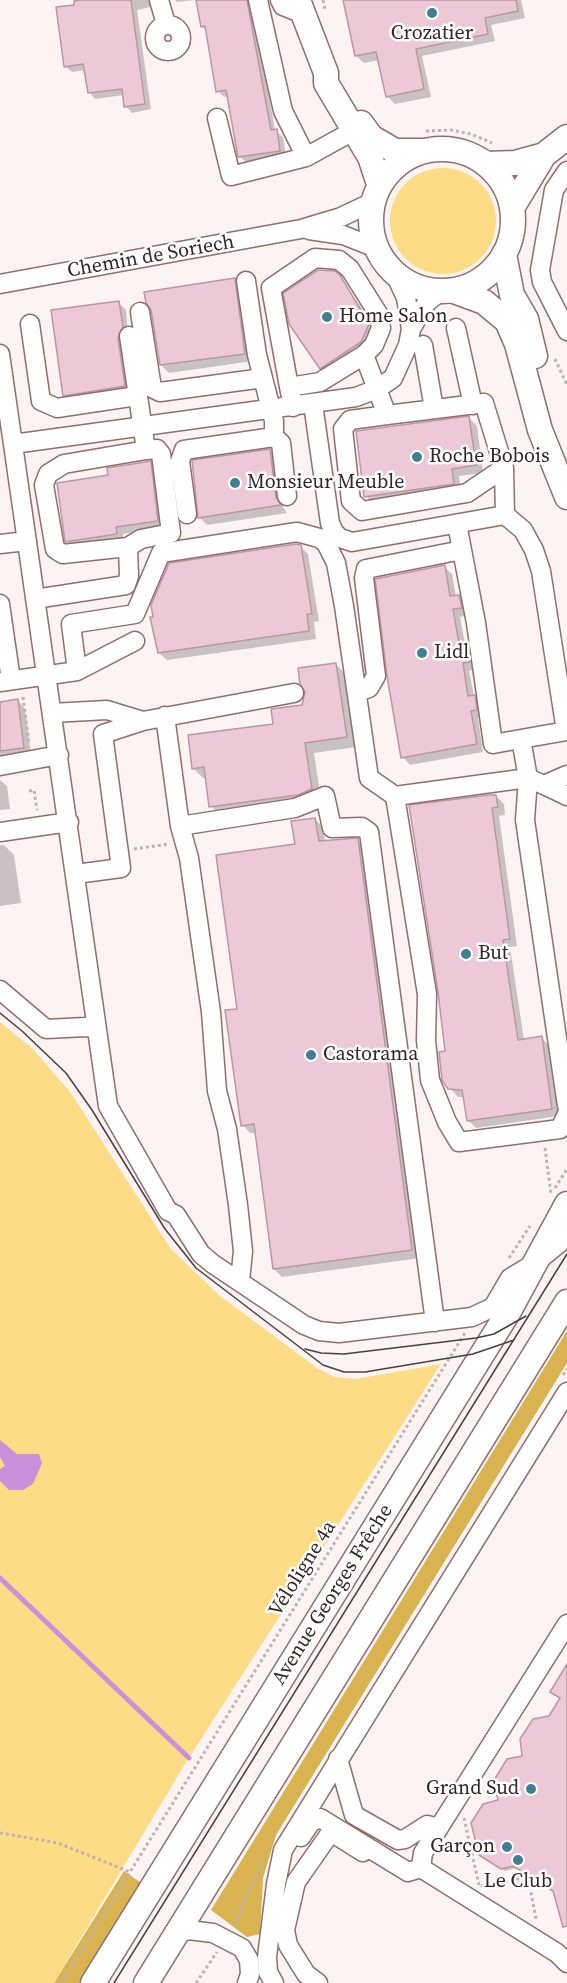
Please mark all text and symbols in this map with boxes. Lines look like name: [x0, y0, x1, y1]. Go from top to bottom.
marker: Crozatier: [425, 6, 439, 20]
place label: Crozatier: [391, 22, 473, 46]
street label: Chemin de Soriech: [66, 230, 236, 284]
place label: Home Salon: [339, 305, 448, 329]
marker: Home Salon: [320, 310, 334, 324]
place label: Roche Bobois: [429, 445, 550, 469]
marker: Roche Bobois: [410, 450, 424, 464]
place label: Monsieur Meuble: [247, 471, 404, 495]
marker: Monsieur Meuble: [228, 476, 242, 490]
place label: Lidl: [434, 641, 469, 665]
marker: Lidl: [415, 646, 429, 660]
place label: But: [478, 942, 508, 966]
marker: But: [459, 947, 473, 961]
place label: Castorama: [323, 1043, 418, 1067]
marker: Castorama: [304, 1048, 318, 1062]
street label: Avenue Georges Frêche: [268, 1500, 398, 1690]
street label: Véloligne 4a: [264, 1517, 342, 1621]
place label: Grand Sud: [426, 1777, 519, 1801]
marker: Grand Sud: [524, 1782, 538, 1796]
place label: Garçon: [430, 1835, 495, 1859]
marker: Garçon: [500, 1840, 514, 1854]
marker: Le Club: [511, 1853, 525, 1867]
place label: Le Club: [484, 1870, 552, 1894]

